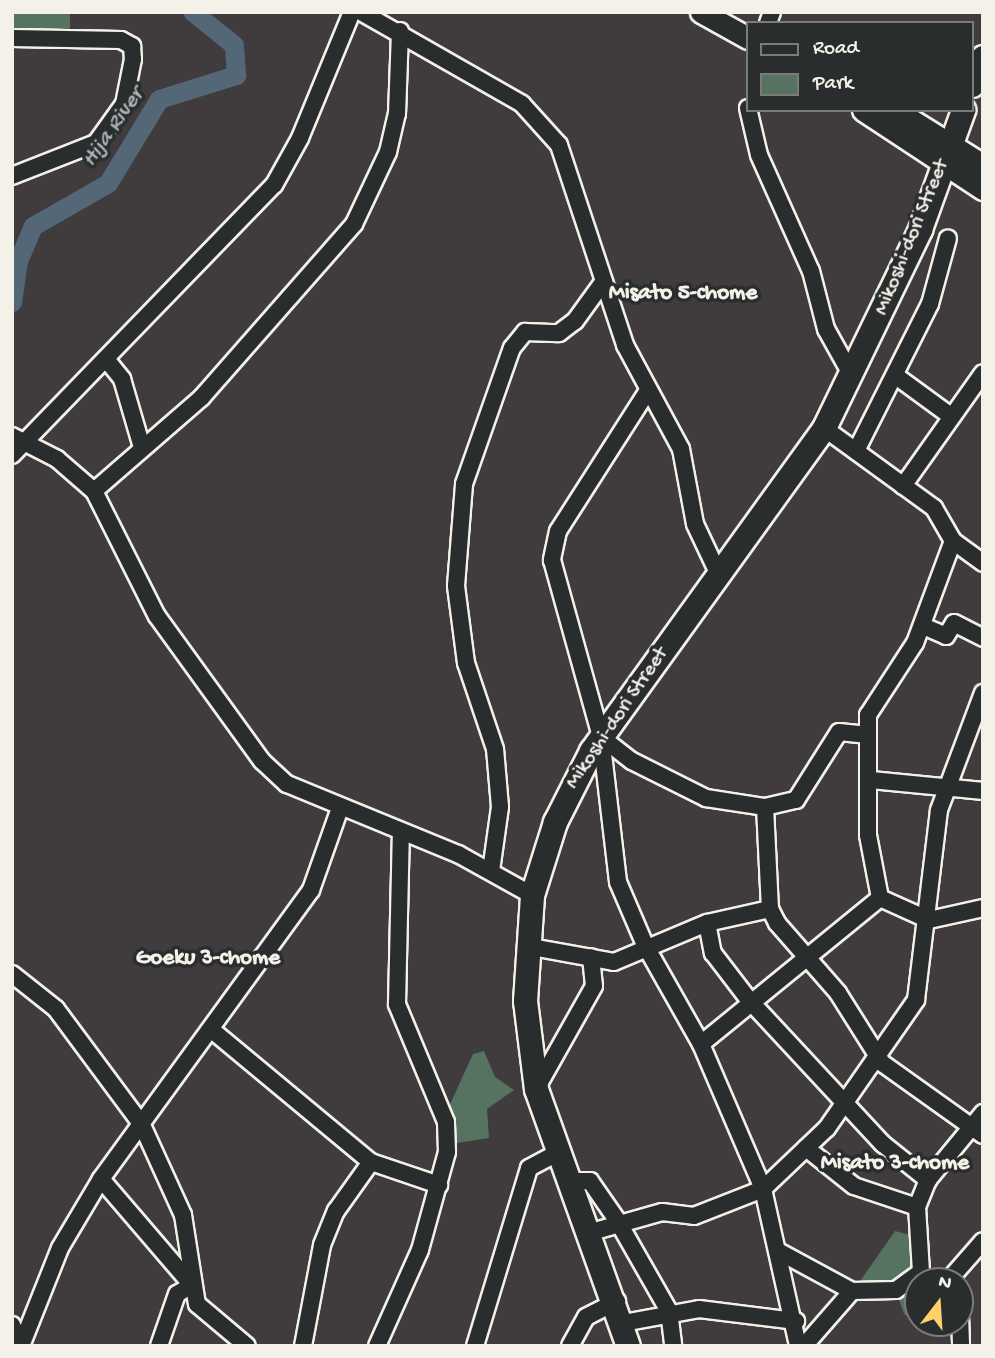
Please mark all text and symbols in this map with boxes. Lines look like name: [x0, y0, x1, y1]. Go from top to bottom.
legend: [746, 21, 974, 112]
text: Road: [813, 37, 859, 62]
text: Park: [813, 72, 853, 97]
water label: Hija River: [77, 83, 151, 173]
street label: Mikoshi-dori Street: [870, 156, 956, 320]
district label: Misato 5-chome: [609, 280, 757, 308]
street label: Mikoshi-dori Street: [561, 643, 675, 795]
district label: Goeku 3-chome: [136, 945, 280, 973]
district label: Misato 3-chome: [821, 1150, 969, 1178]
north arrow: [904, 1267, 974, 1337]
text: N: [935, 1271, 954, 1296]

